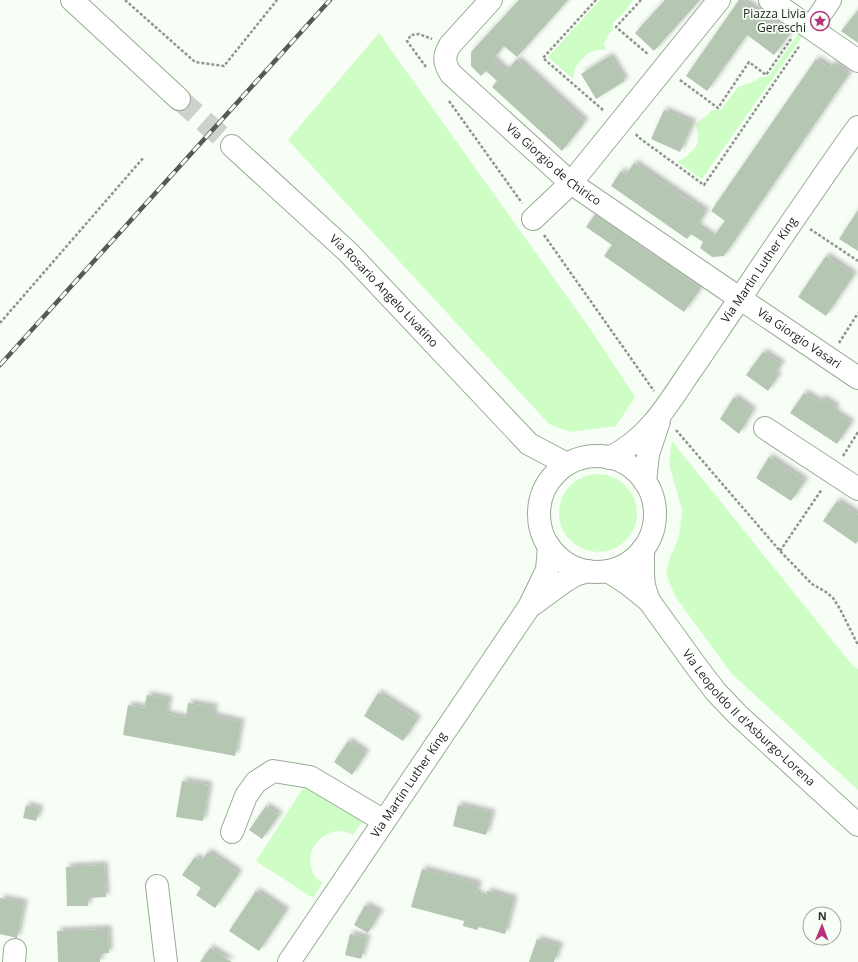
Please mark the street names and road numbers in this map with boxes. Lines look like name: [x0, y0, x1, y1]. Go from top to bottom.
street label: Via Giorgio de Chirico: [503, 119, 605, 209]
street label: Via Martin Luther King: [717, 213, 801, 326]
street label: Via Rosario Angelo Livatino: [326, 230, 443, 351]
street label: Via Giorgio Vasari: [754, 303, 845, 372]
street label: Via Leopoldo II d'Asburgo-Lorena: [679, 646, 819, 790]
street label: Via Martin Luther King: [367, 728, 451, 841]

